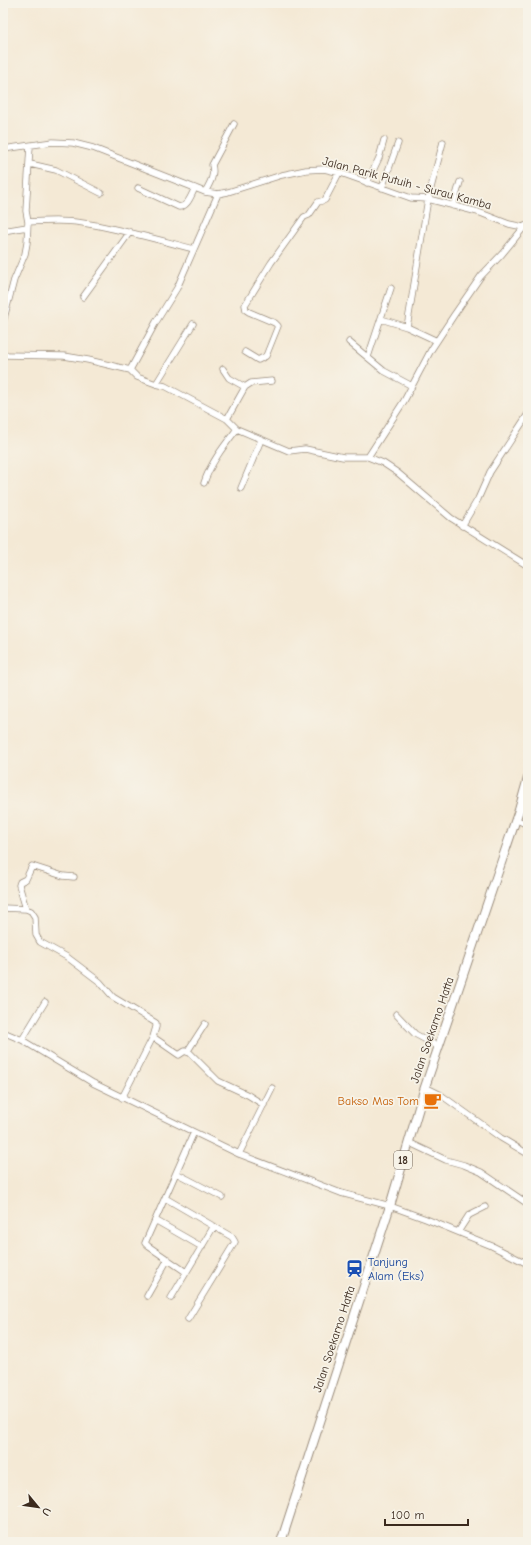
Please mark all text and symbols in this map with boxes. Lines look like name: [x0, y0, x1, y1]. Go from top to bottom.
street label: Jalan Parik Putuih - Surau Kamba: [321, 154, 493, 212]
street label: Jalan Soekarno Hatta: [407, 975, 457, 1085]
cafe icon: Bakso Mas Tom: [422, 1091, 442, 1111]
place label: Bakso Mas Tom: [338, 1094, 419, 1108]
road number: 18: [394, 1151, 412, 1169]
place label: Tanjung Alam (Eks): [368, 1255, 424, 1283]
station icon: Tanjung Alam (Eks): [345, 1259, 365, 1279]
street label: Jalan Soekarno Hatta: [310, 1284, 358, 1394]
north arrow: [18, 1487, 58, 1527]
scale bar: [385, 1501, 468, 1527]
text: U: [39, 1505, 54, 1518]
text: 100 m: [391, 1508, 424, 1522]

